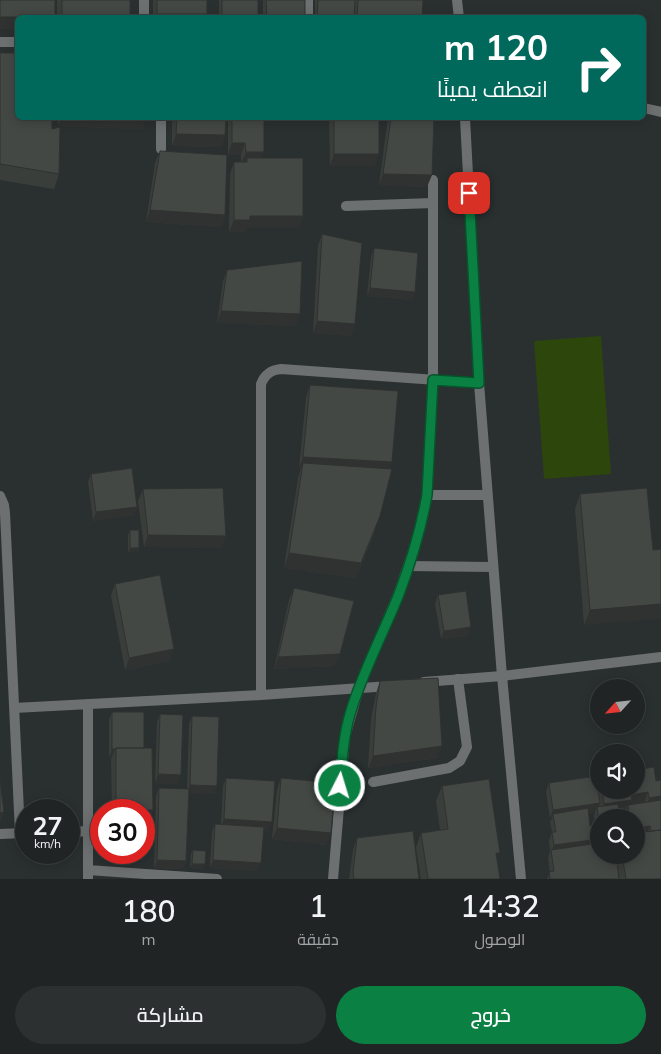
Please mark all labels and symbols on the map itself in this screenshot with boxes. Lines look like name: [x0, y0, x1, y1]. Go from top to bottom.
pin: [448, 172, 490, 214]
north arrow: [590, 679, 645, 734]
position arrow: [313, 759, 365, 811]
speed limit sign: 30: [90, 799, 155, 864]

